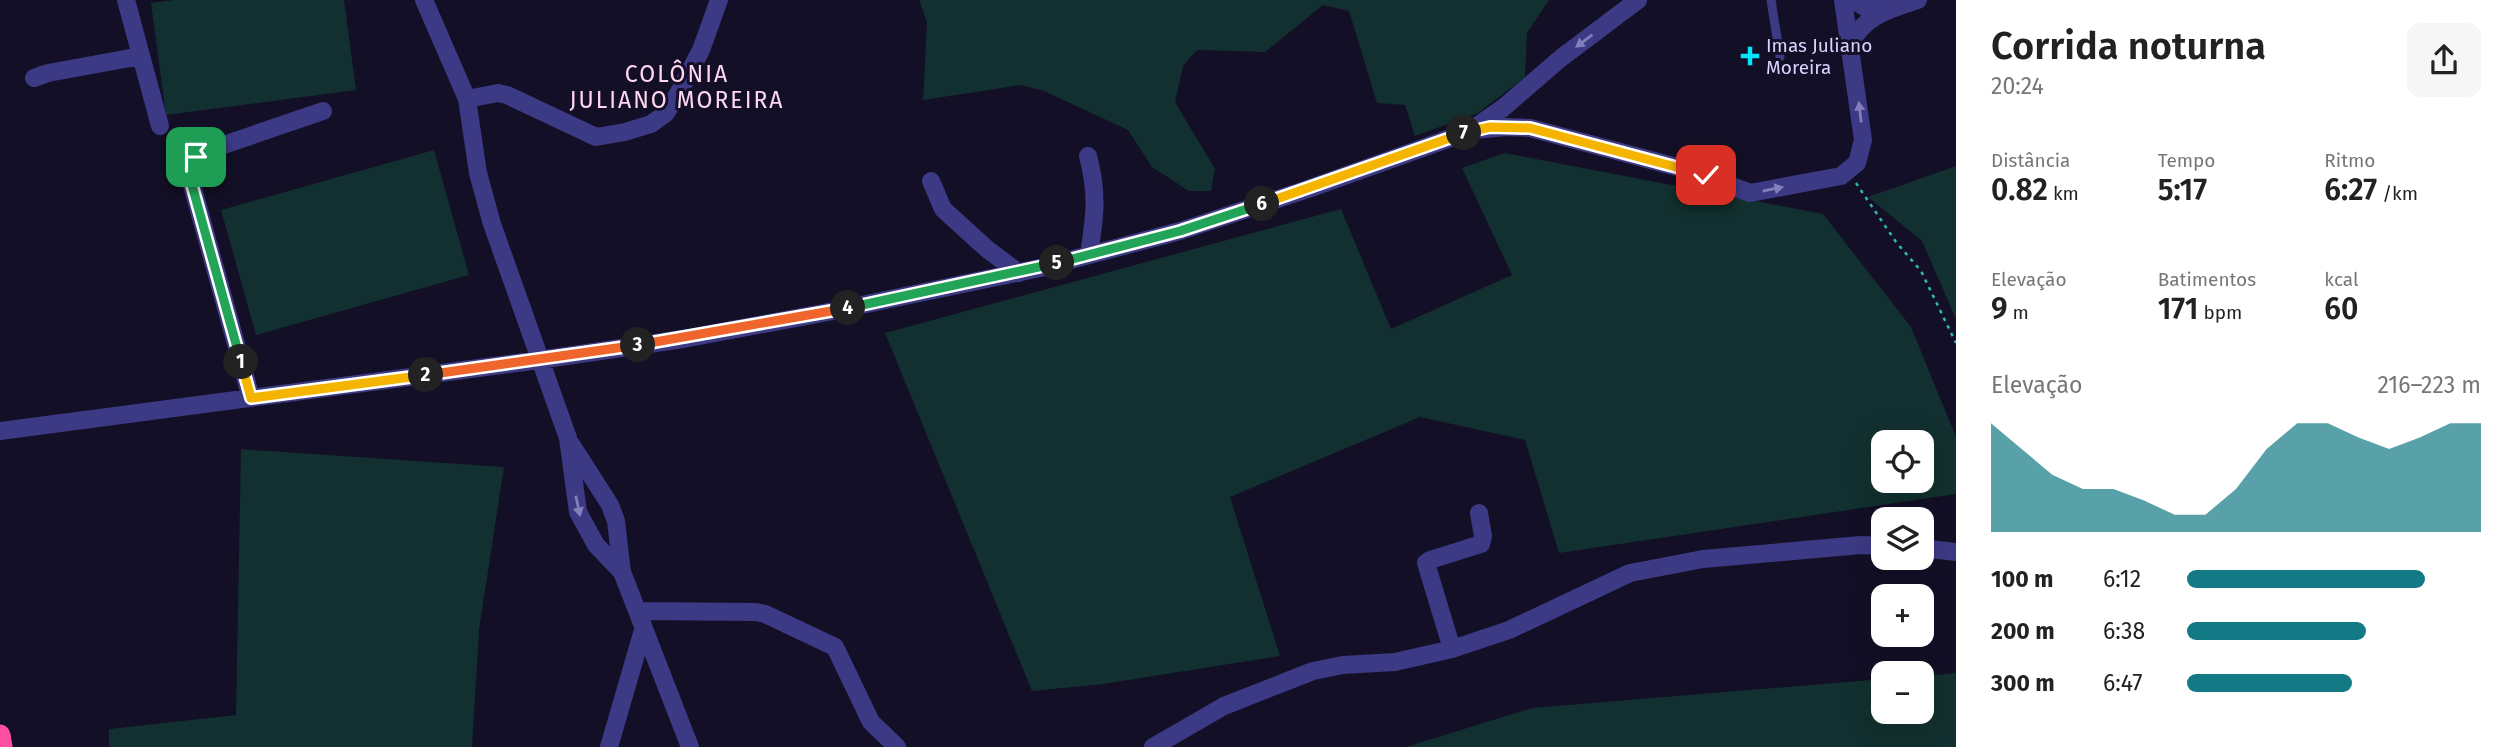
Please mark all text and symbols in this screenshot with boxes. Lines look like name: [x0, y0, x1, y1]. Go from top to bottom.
text: Corrida noturna: [1991, 23, 2266, 69]
button: share: [2407, 23, 2481, 97]
one-way arrow: [1575, 34, 1593, 48]
place label: Imas Juliano Moreira: [1766, 34, 1872, 79]
marker: Imas Juliano Moreira: [1740, 46, 1760, 66]
district label: COLÔNIA JULIANO MOREIRA: [569, 59, 785, 114]
text: 20:24: [1991, 72, 2044, 100]
one-way arrow: [1854, 100, 1865, 122]
pin: 7: [1446, 116, 1482, 150]
text: 7: [1459, 121, 1468, 144]
pin: [166, 127, 226, 187]
icon: arrive: [177, 138, 215, 176]
pin: [1676, 145, 1736, 205]
text: Distância: [1991, 149, 2070, 172]
text: Tempo: [2158, 149, 2215, 172]
text: Ritmo: [2324, 149, 2375, 172]
icon: check: [1687, 156, 1725, 194]
text: 0.82: [1991, 172, 2048, 208]
text: 5:17: [2158, 172, 2207, 208]
text: 6:27: [2324, 172, 2377, 208]
text: km: [2048, 182, 2079, 205]
text: /km: [2377, 182, 2418, 205]
one-way arrow: [1762, 184, 1784, 195]
pin: 6: [1244, 186, 1280, 222]
text: 6: [1256, 192, 1267, 215]
pin: 5: [1040, 246, 1074, 280]
text: 5: [1051, 251, 1062, 274]
text: Elevação: [1991, 268, 2067, 291]
text: Batimentos: [2158, 268, 2256, 291]
text: kcal: [2324, 268, 2359, 291]
pin: 4: [830, 290, 866, 326]
text: 9: [1991, 291, 2008, 327]
text: 171: [2158, 291, 2198, 327]
text: 60: [2324, 291, 2358, 327]
text: 4: [842, 296, 853, 319]
text: m: [2008, 301, 2029, 324]
text: bpm: [2198, 301, 2242, 324]
pin: 3: [620, 328, 656, 362]
text: 3: [633, 333, 642, 356]
pin: 1: [224, 344, 258, 380]
text: 1: [236, 350, 245, 373]
pin: 2: [408, 358, 444, 392]
text: 2: [421, 363, 430, 386]
text: Elevação: [1991, 371, 2082, 399]
text: 216–223 m: [2377, 371, 2481, 399]
map controls: [1871, 430, 1934, 724]
button: locate: [1871, 430, 1934, 493]
one-way arrow: [573, 495, 584, 517]
button: layers: [1871, 507, 1934, 570]
text: 100 m: [1991, 565, 2053, 593]
text: 6:12: [2103, 565, 2141, 593]
button: +: [1871, 584, 1934, 647]
text: 200 m: [1991, 617, 2055, 645]
text: 6:38: [2103, 617, 2145, 645]
button: −: [1871, 661, 1934, 724]
text: 300 m: [1991, 669, 2055, 697]
text: 6:47: [2103, 669, 2143, 697]

